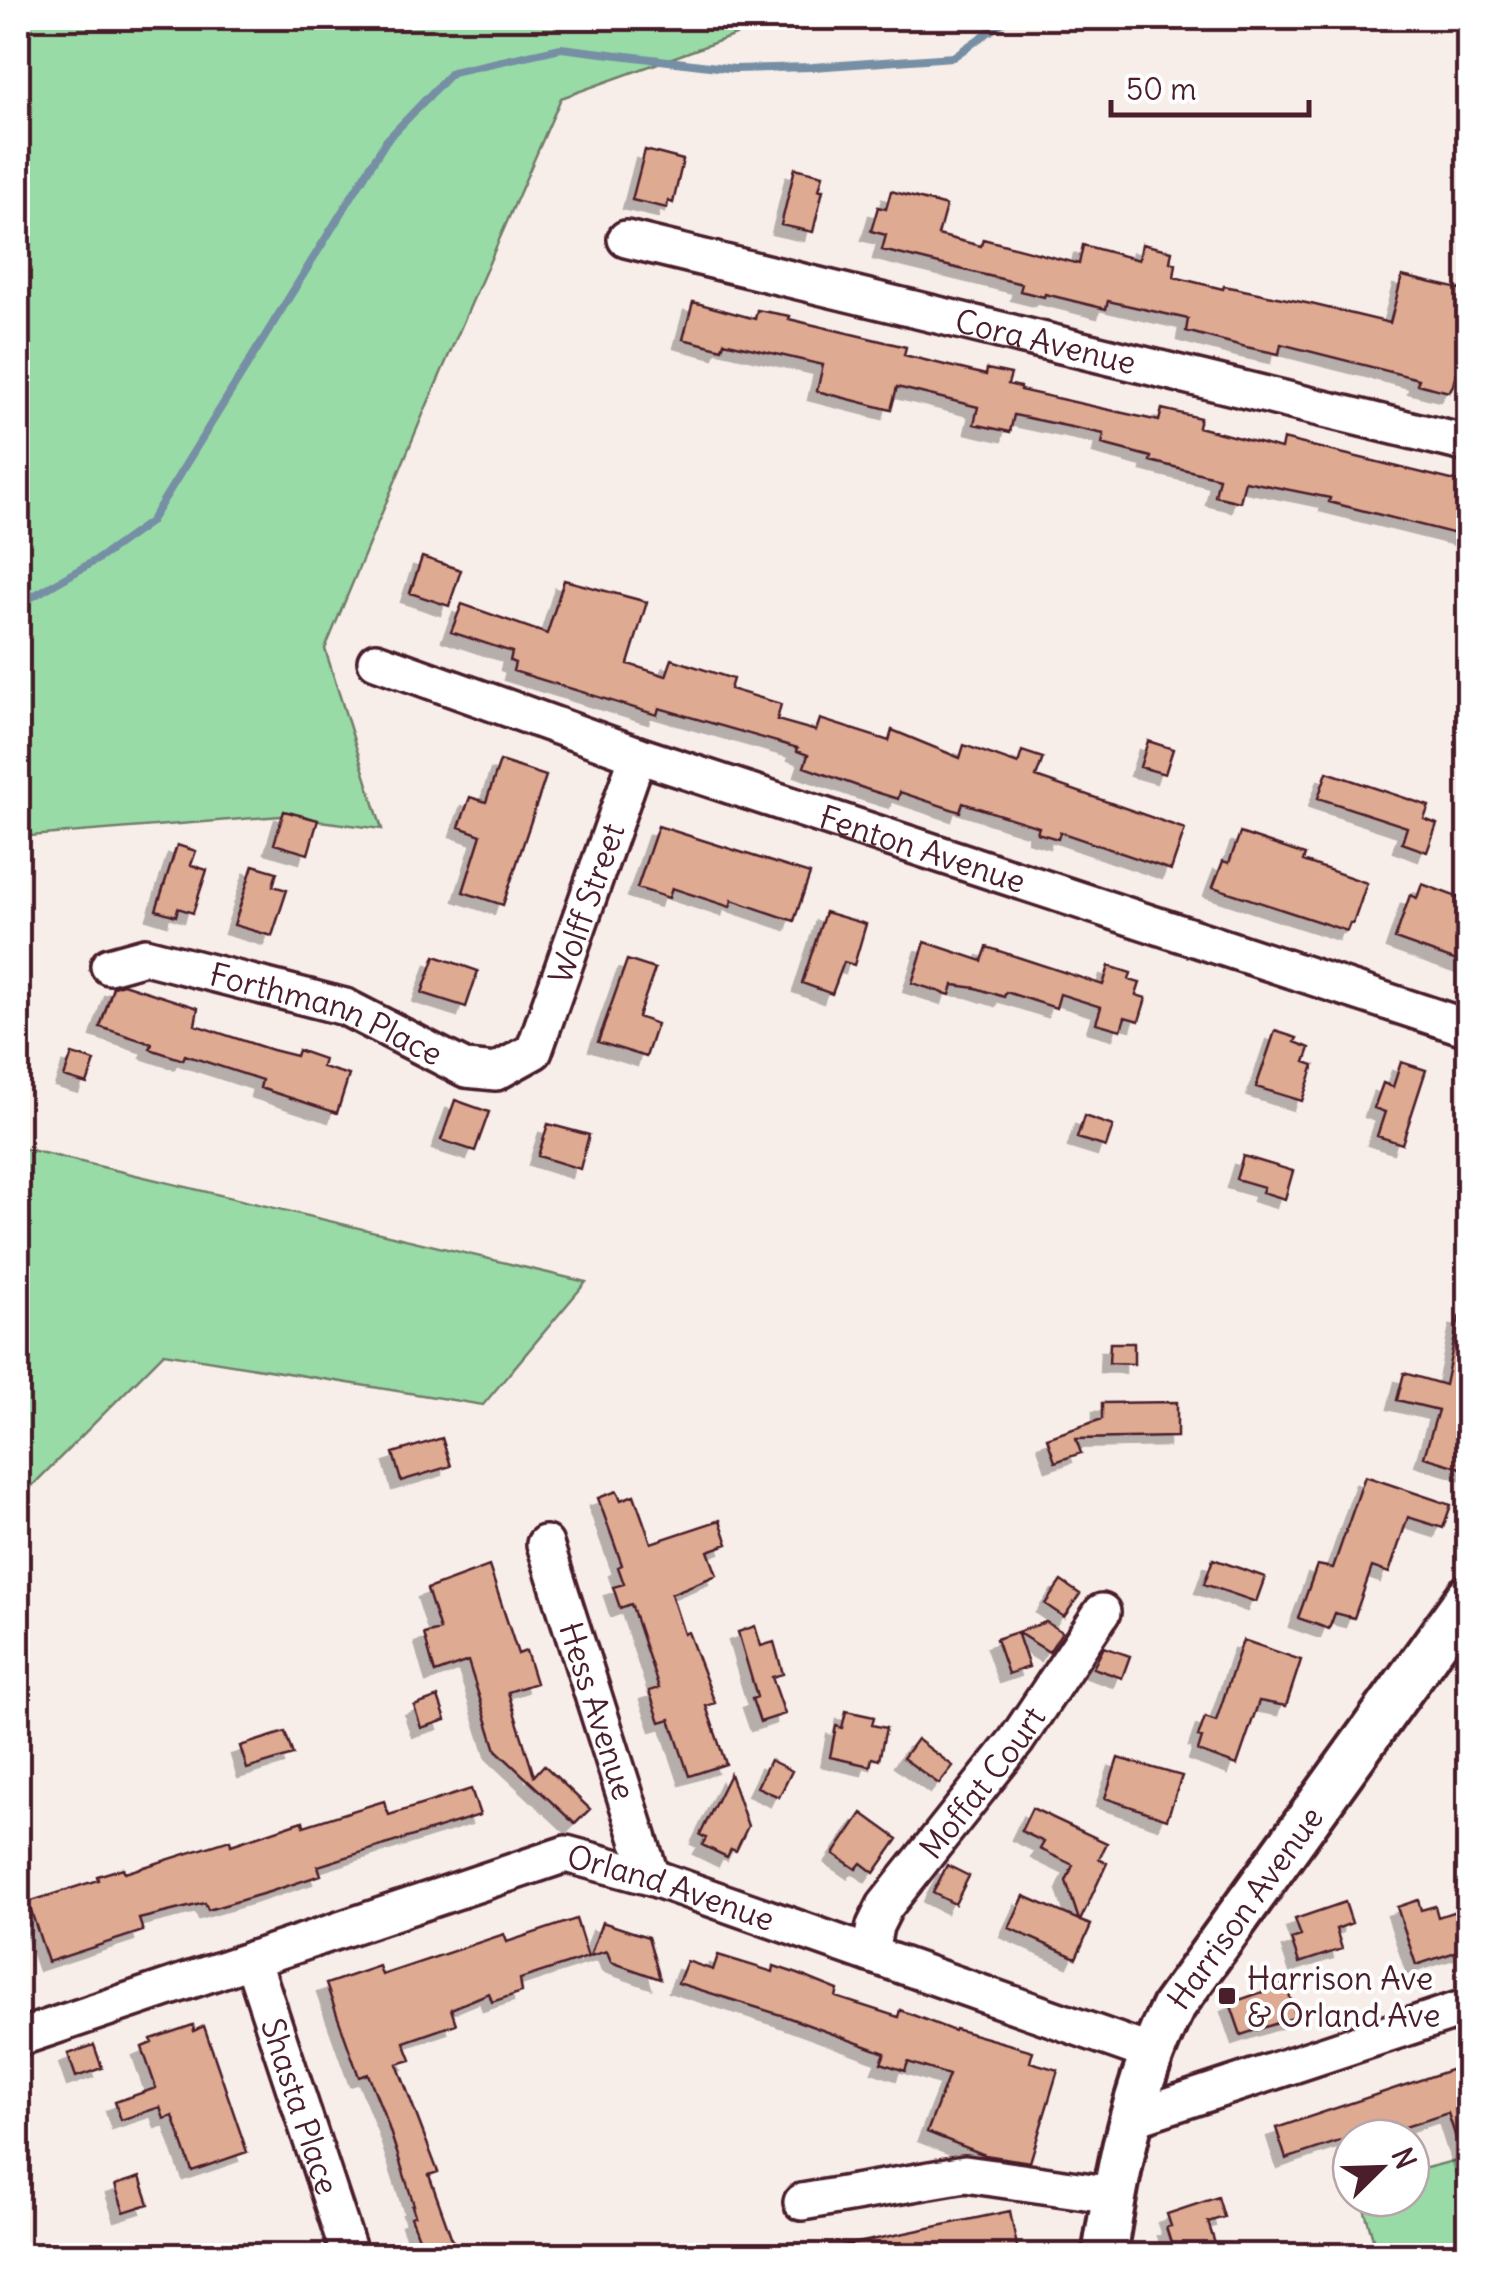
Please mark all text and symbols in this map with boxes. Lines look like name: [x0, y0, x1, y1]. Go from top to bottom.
scale bar: [1111, 55, 1308, 117]
text: 50 m: [1126, 70, 1196, 108]
street label: Cora Avenue: [951, 299, 1140, 383]
street label: Fenton Avenue: [815, 796, 1031, 902]
street label: Wolff Street: [539, 817, 633, 989]
street label: Forthmann Place: [206, 953, 450, 1074]
street label: Hess Avenue: [551, 1617, 646, 1805]
street label: Moffat Court: [910, 1698, 1054, 1867]
street label: Harrison Avenue: [1158, 1798, 1331, 2017]
street label: Orland Avenue: [563, 1835, 780, 1939]
place label: Harrison Ave & Orland Ave: [1247, 1958, 1440, 2036]
marker: Harrison Ave & Orland Ave: [1216, 1985, 1238, 2007]
street label: Shasta Place: [252, 2013, 349, 2200]
north arrow: [1331, 2118, 1431, 2218]
text: N: [1384, 2142, 1424, 2174]

